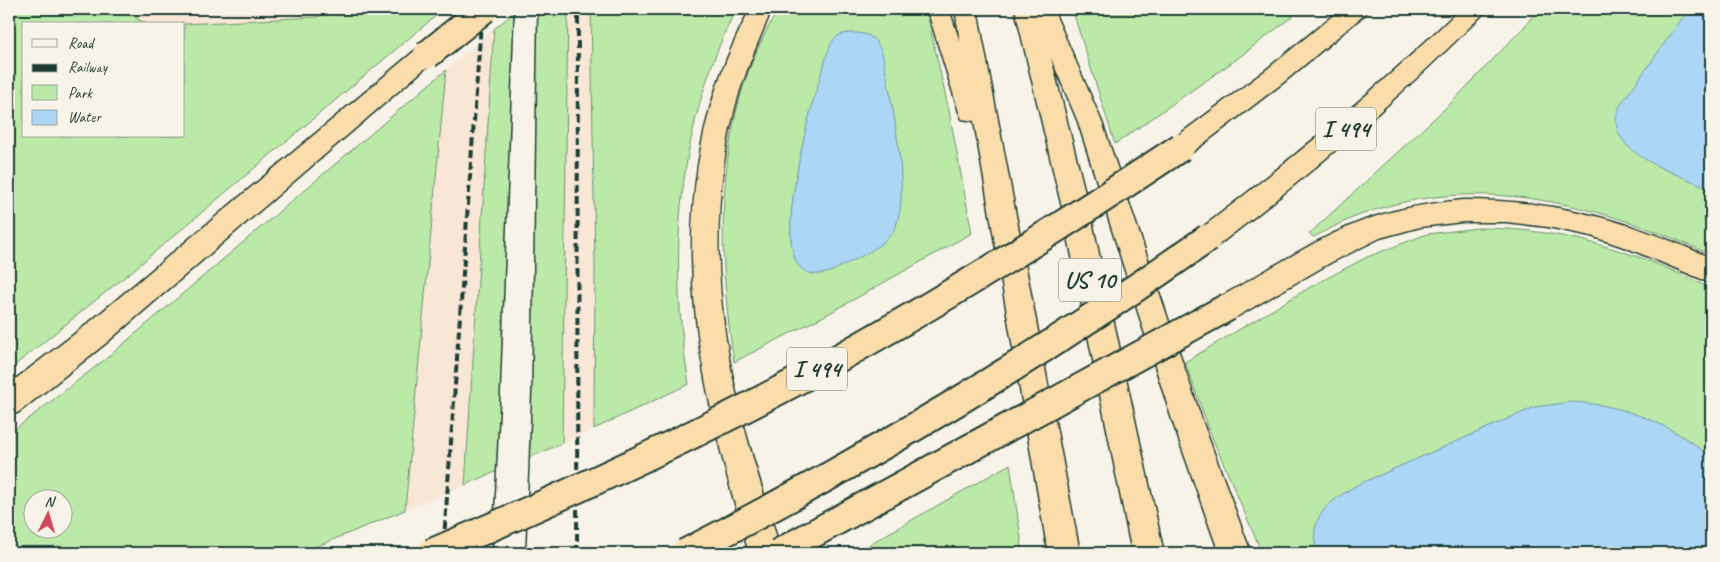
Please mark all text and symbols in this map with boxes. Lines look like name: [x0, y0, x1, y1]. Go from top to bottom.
legend: [22, 22, 185, 138]
text: Road: [68, 34, 95, 53]
text: Railway: [68, 58, 109, 77]
text: Park: [68, 84, 93, 103]
text: Water: [68, 108, 102, 127]
road number: I 494: [1316, 108, 1376, 150]
road number: US 10: [1059, 258, 1121, 302]
road number: I 494: [787, 348, 847, 390]
north arrow: [22, 490, 72, 540]
text: N: [44, 493, 56, 511]

